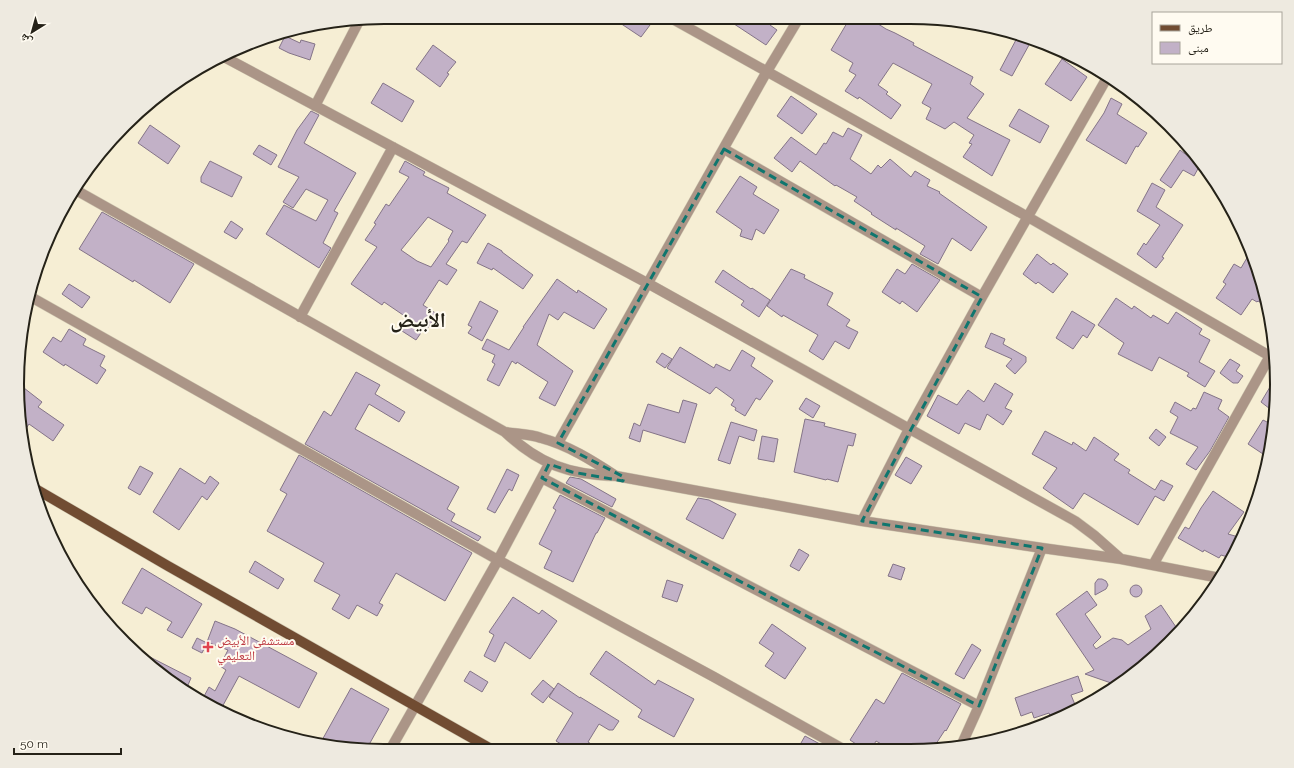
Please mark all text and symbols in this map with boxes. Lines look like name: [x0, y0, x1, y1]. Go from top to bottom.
north arrow: [12, 12, 52, 52]
legend: [1152, 12, 1282, 64]
text: طريق: [1188, 21, 1213, 35]
text: ش: [17, 30, 35, 48]
text: مبنى: [1188, 41, 1209, 55]
district label: الأبيض: [390, 307, 446, 333]
place label: مستشفى الأبيض التعليمي: [217, 633, 295, 666]
marker: مستشفى الأبيض التعليمي: [202, 641, 214, 653]
scale bar: [14, 730, 121, 756]
text: 50 m: [20, 737, 48, 751]

